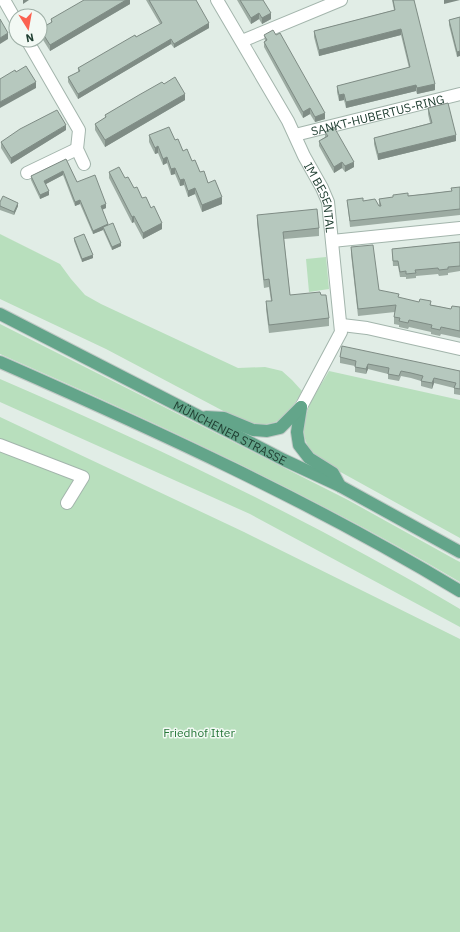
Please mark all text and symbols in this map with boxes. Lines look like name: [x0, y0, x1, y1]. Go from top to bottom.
north arrow: [8, 8, 48, 48]
text: N: [25, 30, 35, 45]
street label: SANKT-HUBERTUS-RING: [309, 91, 446, 138]
street label: IM BESENTAL: [301, 159, 339, 233]
street label: MÜNCHENER STRASSE: [171, 397, 289, 468]
park label: Friedhof Itter: [163, 725, 235, 740]

